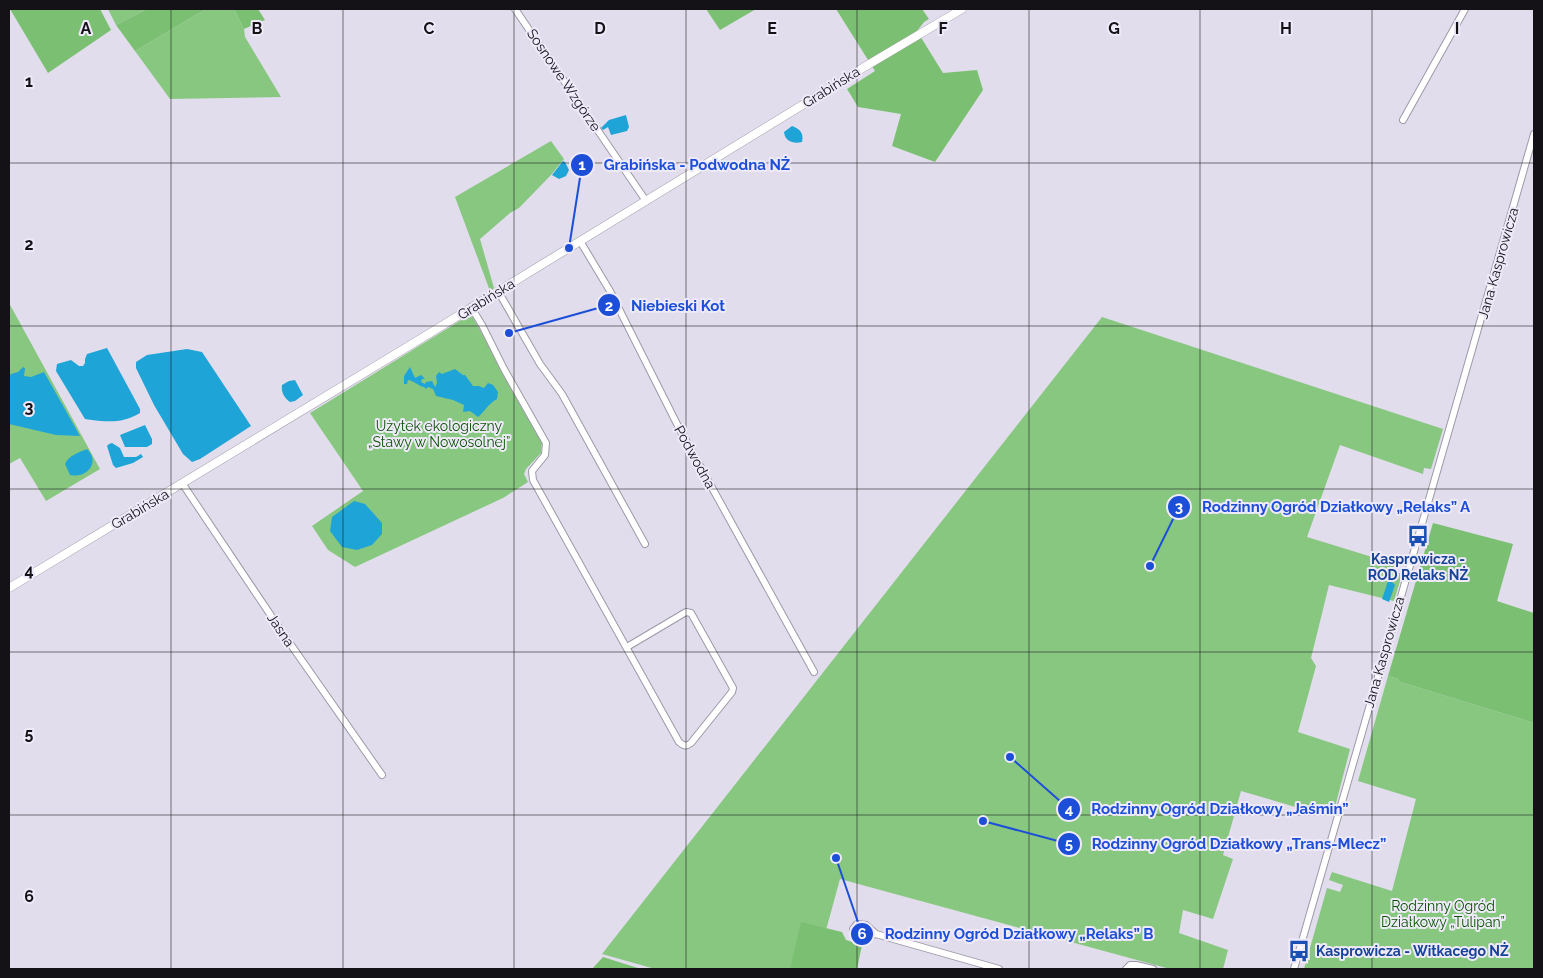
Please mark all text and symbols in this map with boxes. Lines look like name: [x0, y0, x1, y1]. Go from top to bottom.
text: A: [81, 19, 92, 38]
text: B: [252, 19, 263, 38]
text: C: [424, 19, 435, 38]
text: D: [594, 19, 606, 38]
text: E: [767, 19, 777, 38]
text: F: [938, 19, 948, 38]
text: G: [1108, 19, 1120, 38]
text: H: [1280, 19, 1292, 38]
text: I: [1455, 19, 1459, 38]
street label: Sosnowe Wzgórze: [524, 26, 604, 134]
street label: Grabińska: [800, 63, 862, 111]
text: 1: [25, 72, 33, 91]
callout: Grabińska - Podwodna NŻ: [569, 150, 801, 180]
text: 1: [578, 156, 586, 174]
text: Grabińska - Podwodna NŻ: [604, 156, 790, 174]
street label: Jana Kasprowicza: [1474, 205, 1522, 321]
text: 2: [24, 235, 34, 254]
street label: Grabińska: [455, 275, 517, 323]
callout: Niebieski Kot: [596, 290, 735, 320]
text: 2: [605, 297, 613, 315]
text: Niebieski Kot: [631, 297, 725, 315]
text: 3: [25, 398, 34, 417]
park label: Użytek ekologiczny „Stawy w Nowosolnej”: [368, 418, 510, 450]
street label: Podwodna: [671, 423, 719, 491]
street label: Grabińska: [108, 486, 172, 532]
callout: Rodzinny Ogród Działkowy „Relaks” A: [1166, 492, 1481, 522]
text: 3: [1175, 498, 1183, 516]
text: Rodzinny Ogród Działkowy „Relaks” A: [1202, 498, 1471, 516]
bus stop icon: Kasprowicza - ROD Relaks NŻ: [1405, 523, 1431, 549]
place label: Kasprowicza - ROD Relaks NŻ: [1368, 551, 1469, 583]
text: 4: [24, 561, 34, 580]
street label: Jana Kasprowicza: [1360, 594, 1408, 710]
street label: Jasna: [264, 610, 298, 650]
text: 5: [25, 724, 34, 743]
callout: Rodzinny Ogród Działkowy „Jaśmin”: [1056, 794, 1359, 824]
text: 4: [1065, 800, 1074, 818]
text: Rodzinny Ogród Działkowy „Jaśmin”: [1091, 800, 1349, 818]
callout: Rodzinny Ogród Działkowy „Trans-Mlecz”: [1057, 829, 1397, 859]
text: 5: [1065, 835, 1073, 853]
text: Rodzinny Ogród Działkowy „Trans-Mlecz”: [1092, 835, 1386, 853]
text: 6: [24, 887, 34, 906]
park label: Rodzinny Ogród Działkowy „Tulipan”: [1381, 898, 1505, 930]
callout: Rodzinny Ogród Działkowy „Relaks” B: [849, 919, 1164, 949]
text: 6: [857, 925, 867, 943]
text: Rodzinny Ogród Działkowy „Relaks” B: [885, 925, 1153, 943]
bus stop icon: Kasprowicza - Witkacego NŻ: [1286, 938, 1312, 964]
place label: Kasprowicza - Witkacego NŻ: [1316, 942, 1509, 959]

